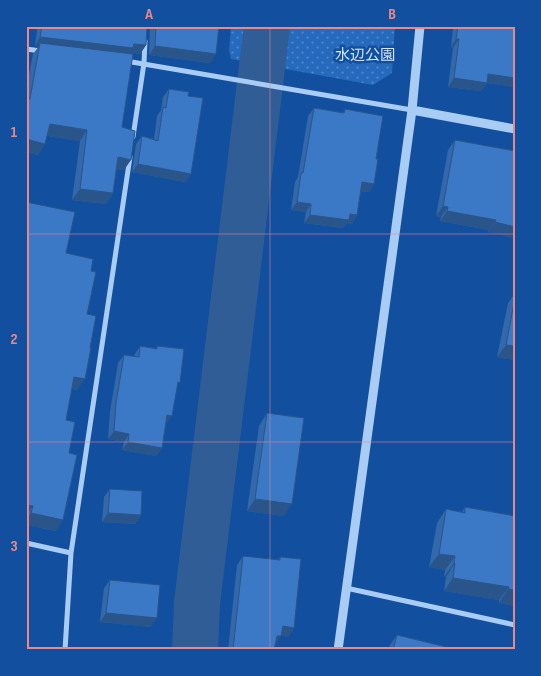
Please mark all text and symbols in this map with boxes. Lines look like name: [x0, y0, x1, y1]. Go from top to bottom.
text: A: [144, 5, 153, 24]
text: B: [388, 5, 396, 24]
park label: 水辺公園: [335, 46, 395, 65]
text: 1: [11, 123, 18, 142]
text: 2: [10, 330, 18, 349]
text: 3: [10, 537, 18, 556]

